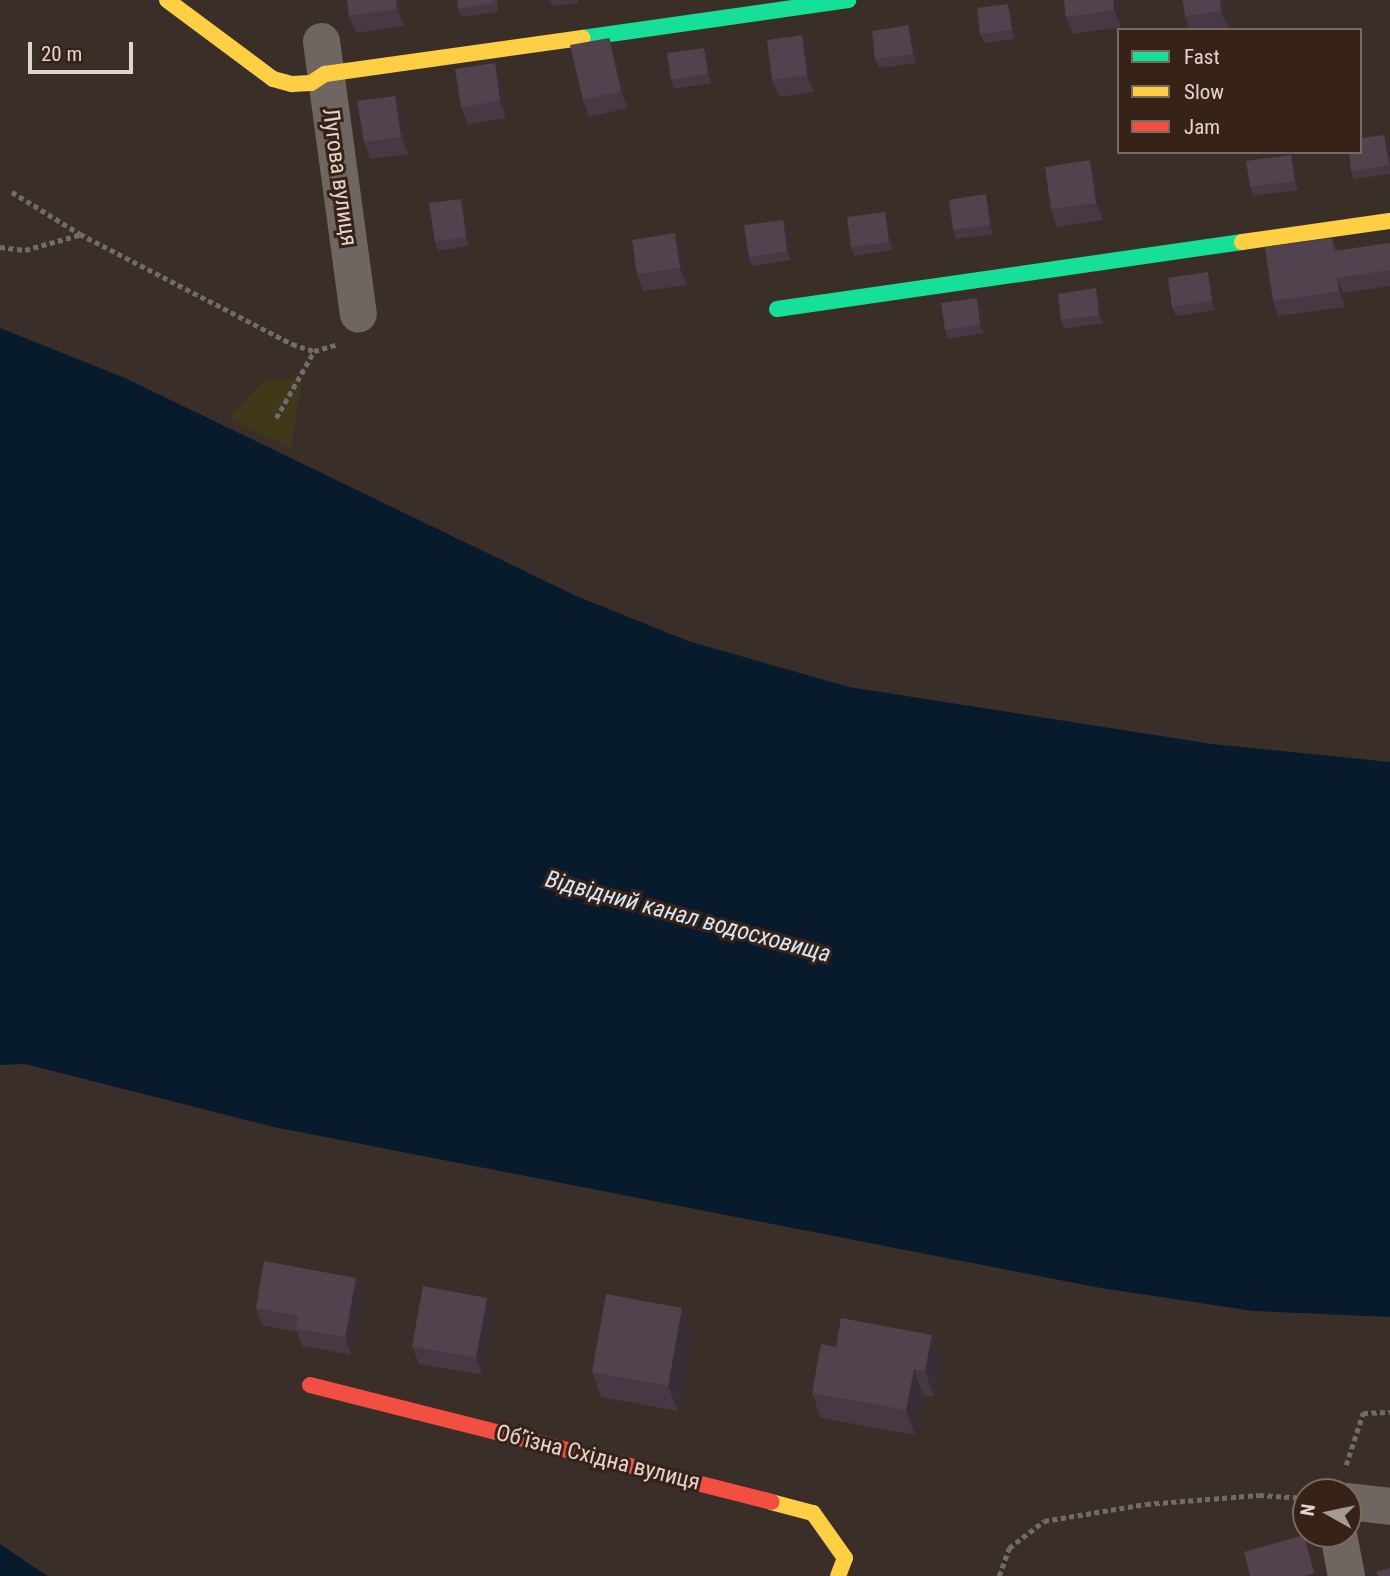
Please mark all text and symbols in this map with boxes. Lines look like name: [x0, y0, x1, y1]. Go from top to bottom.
scale bar: [32, 28, 136, 72]
legend: [1117, 28, 1362, 154]
text: 20 m: [41, 42, 82, 66]
text: Fast: [1184, 45, 1220, 69]
text: Slow: [1184, 80, 1224, 104]
street label: Лугова вулиця: [316, 106, 362, 248]
text: Jam: [1184, 115, 1220, 139]
water label: Відвідний канал водосховища: [542, 865, 834, 969]
street label: Обʼїзна Східна вулиця: [493, 1419, 703, 1497]
north arrow: [1292, 1478, 1362, 1548]
text: N: [1295, 1502, 1320, 1518]

